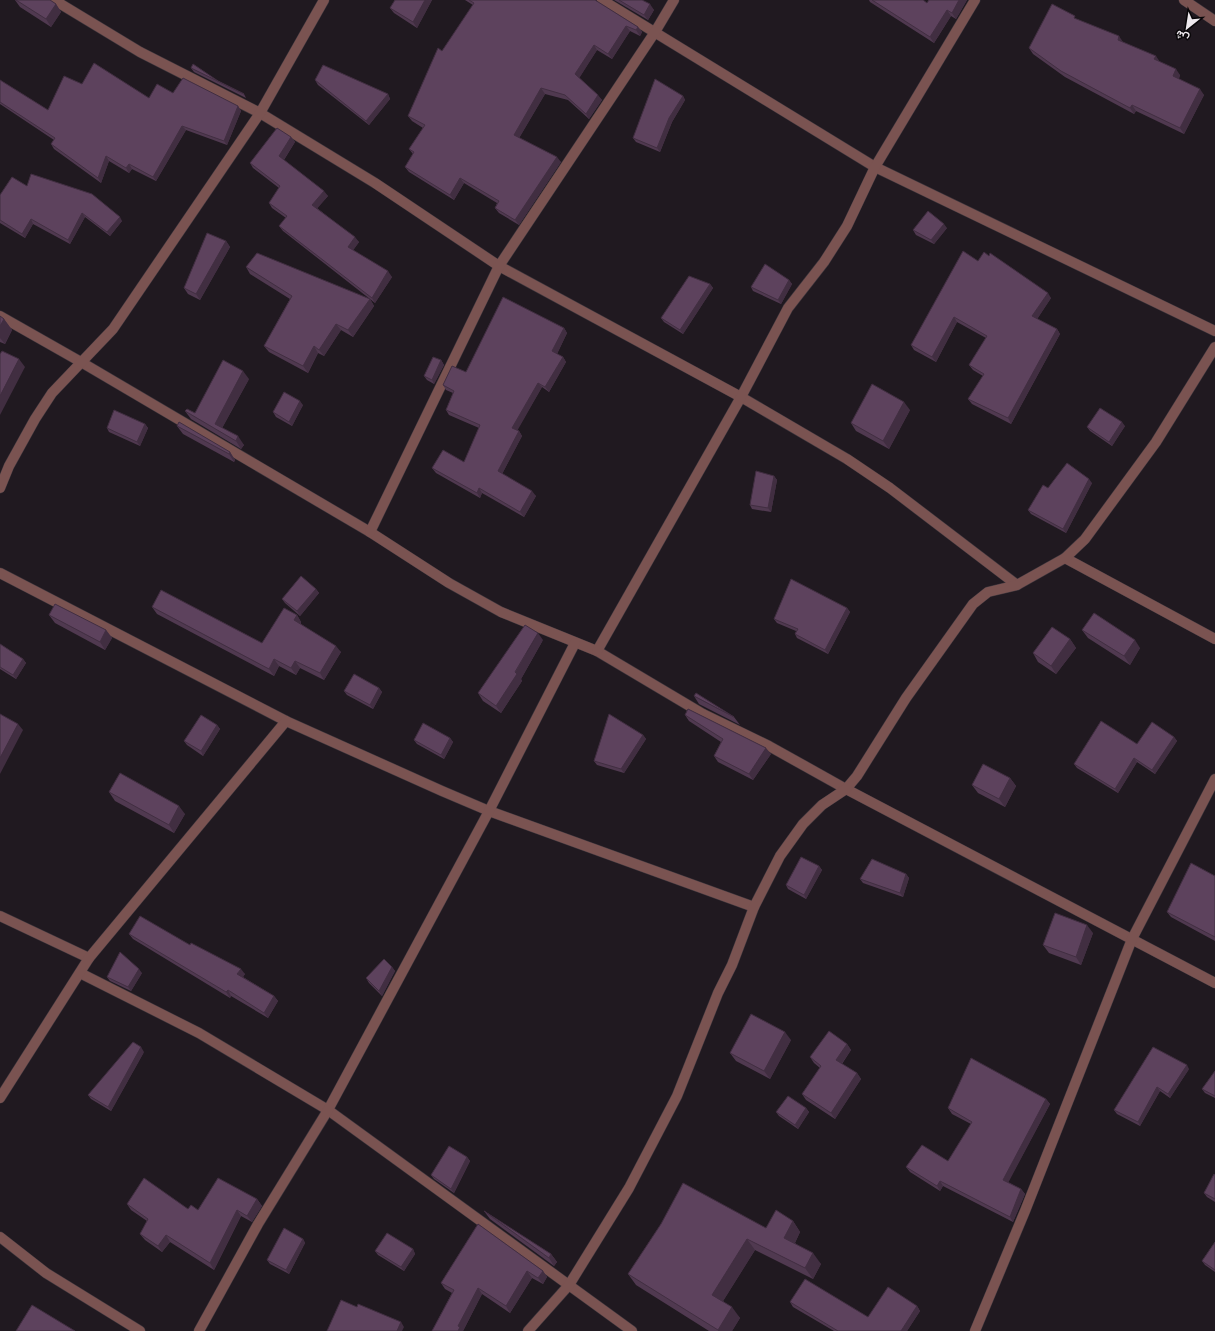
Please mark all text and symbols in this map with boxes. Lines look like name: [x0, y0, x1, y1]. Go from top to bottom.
north arrow: [1167, 8, 1207, 48]
text: ش: [1173, 27, 1191, 46]

